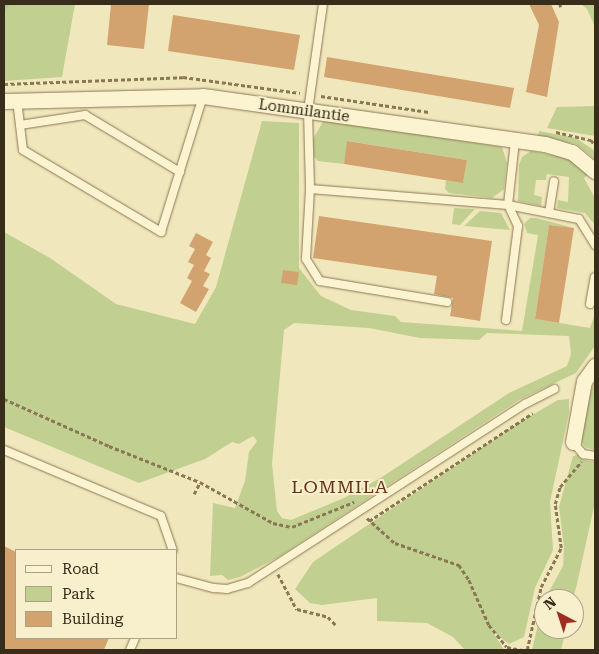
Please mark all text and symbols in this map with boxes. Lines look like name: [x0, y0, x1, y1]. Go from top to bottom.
street label: Lommilantie: [257, 96, 351, 126]
district label: LOMMILA: [290, 476, 390, 498]
legend: [15, 549, 178, 639]
text: Road: [62, 560, 99, 578]
text: Park: [62, 585, 95, 603]
north arrow: [534, 589, 584, 639]
text: N: [541, 594, 559, 613]
text: Building: [62, 610, 123, 628]

